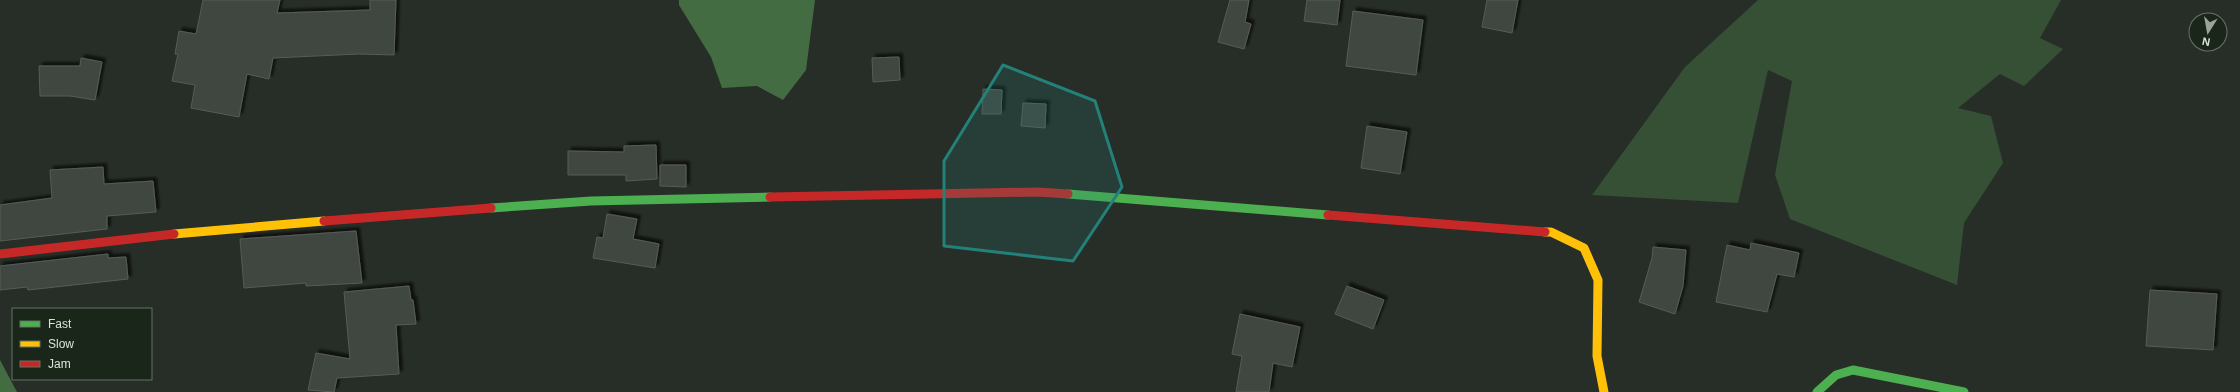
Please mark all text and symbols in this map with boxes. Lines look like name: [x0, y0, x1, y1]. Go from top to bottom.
north arrow: [2188, 12, 2228, 52]
text: N: [2201, 35, 2211, 48]
legend: [12, 308, 152, 380]
text: Fast: [48, 317, 72, 331]
text: Slow: [48, 337, 74, 351]
text: Jam: [48, 357, 71, 371]

